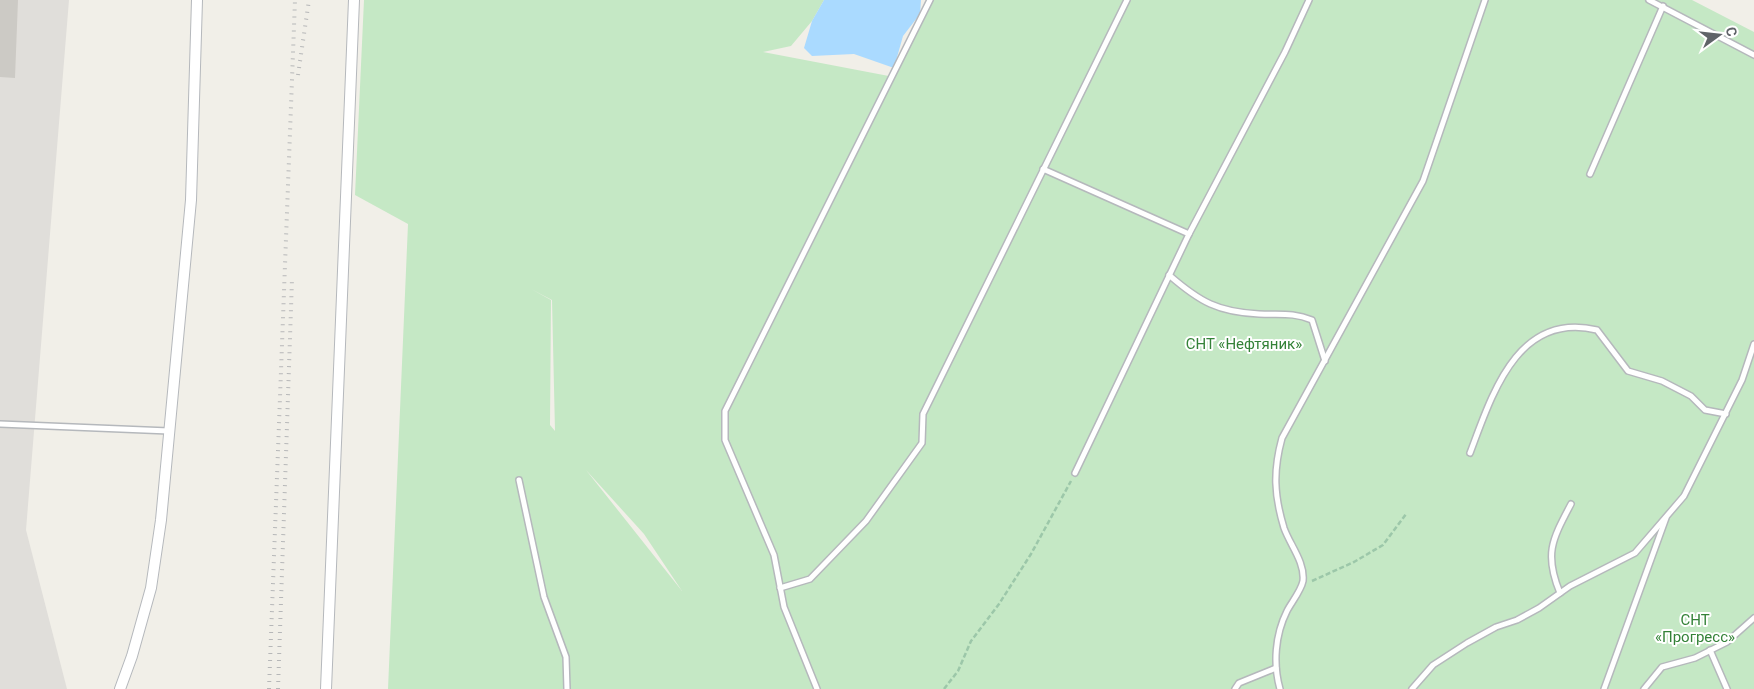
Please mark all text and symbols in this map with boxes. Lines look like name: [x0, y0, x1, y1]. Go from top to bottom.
north arrow: [1694, 10, 1744, 60]
text: С: [1723, 25, 1740, 38]
park label: СНТ «Нефтяник»: [1186, 335, 1302, 353]
park label: СНТ «Прогресс»: [1655, 611, 1735, 646]

